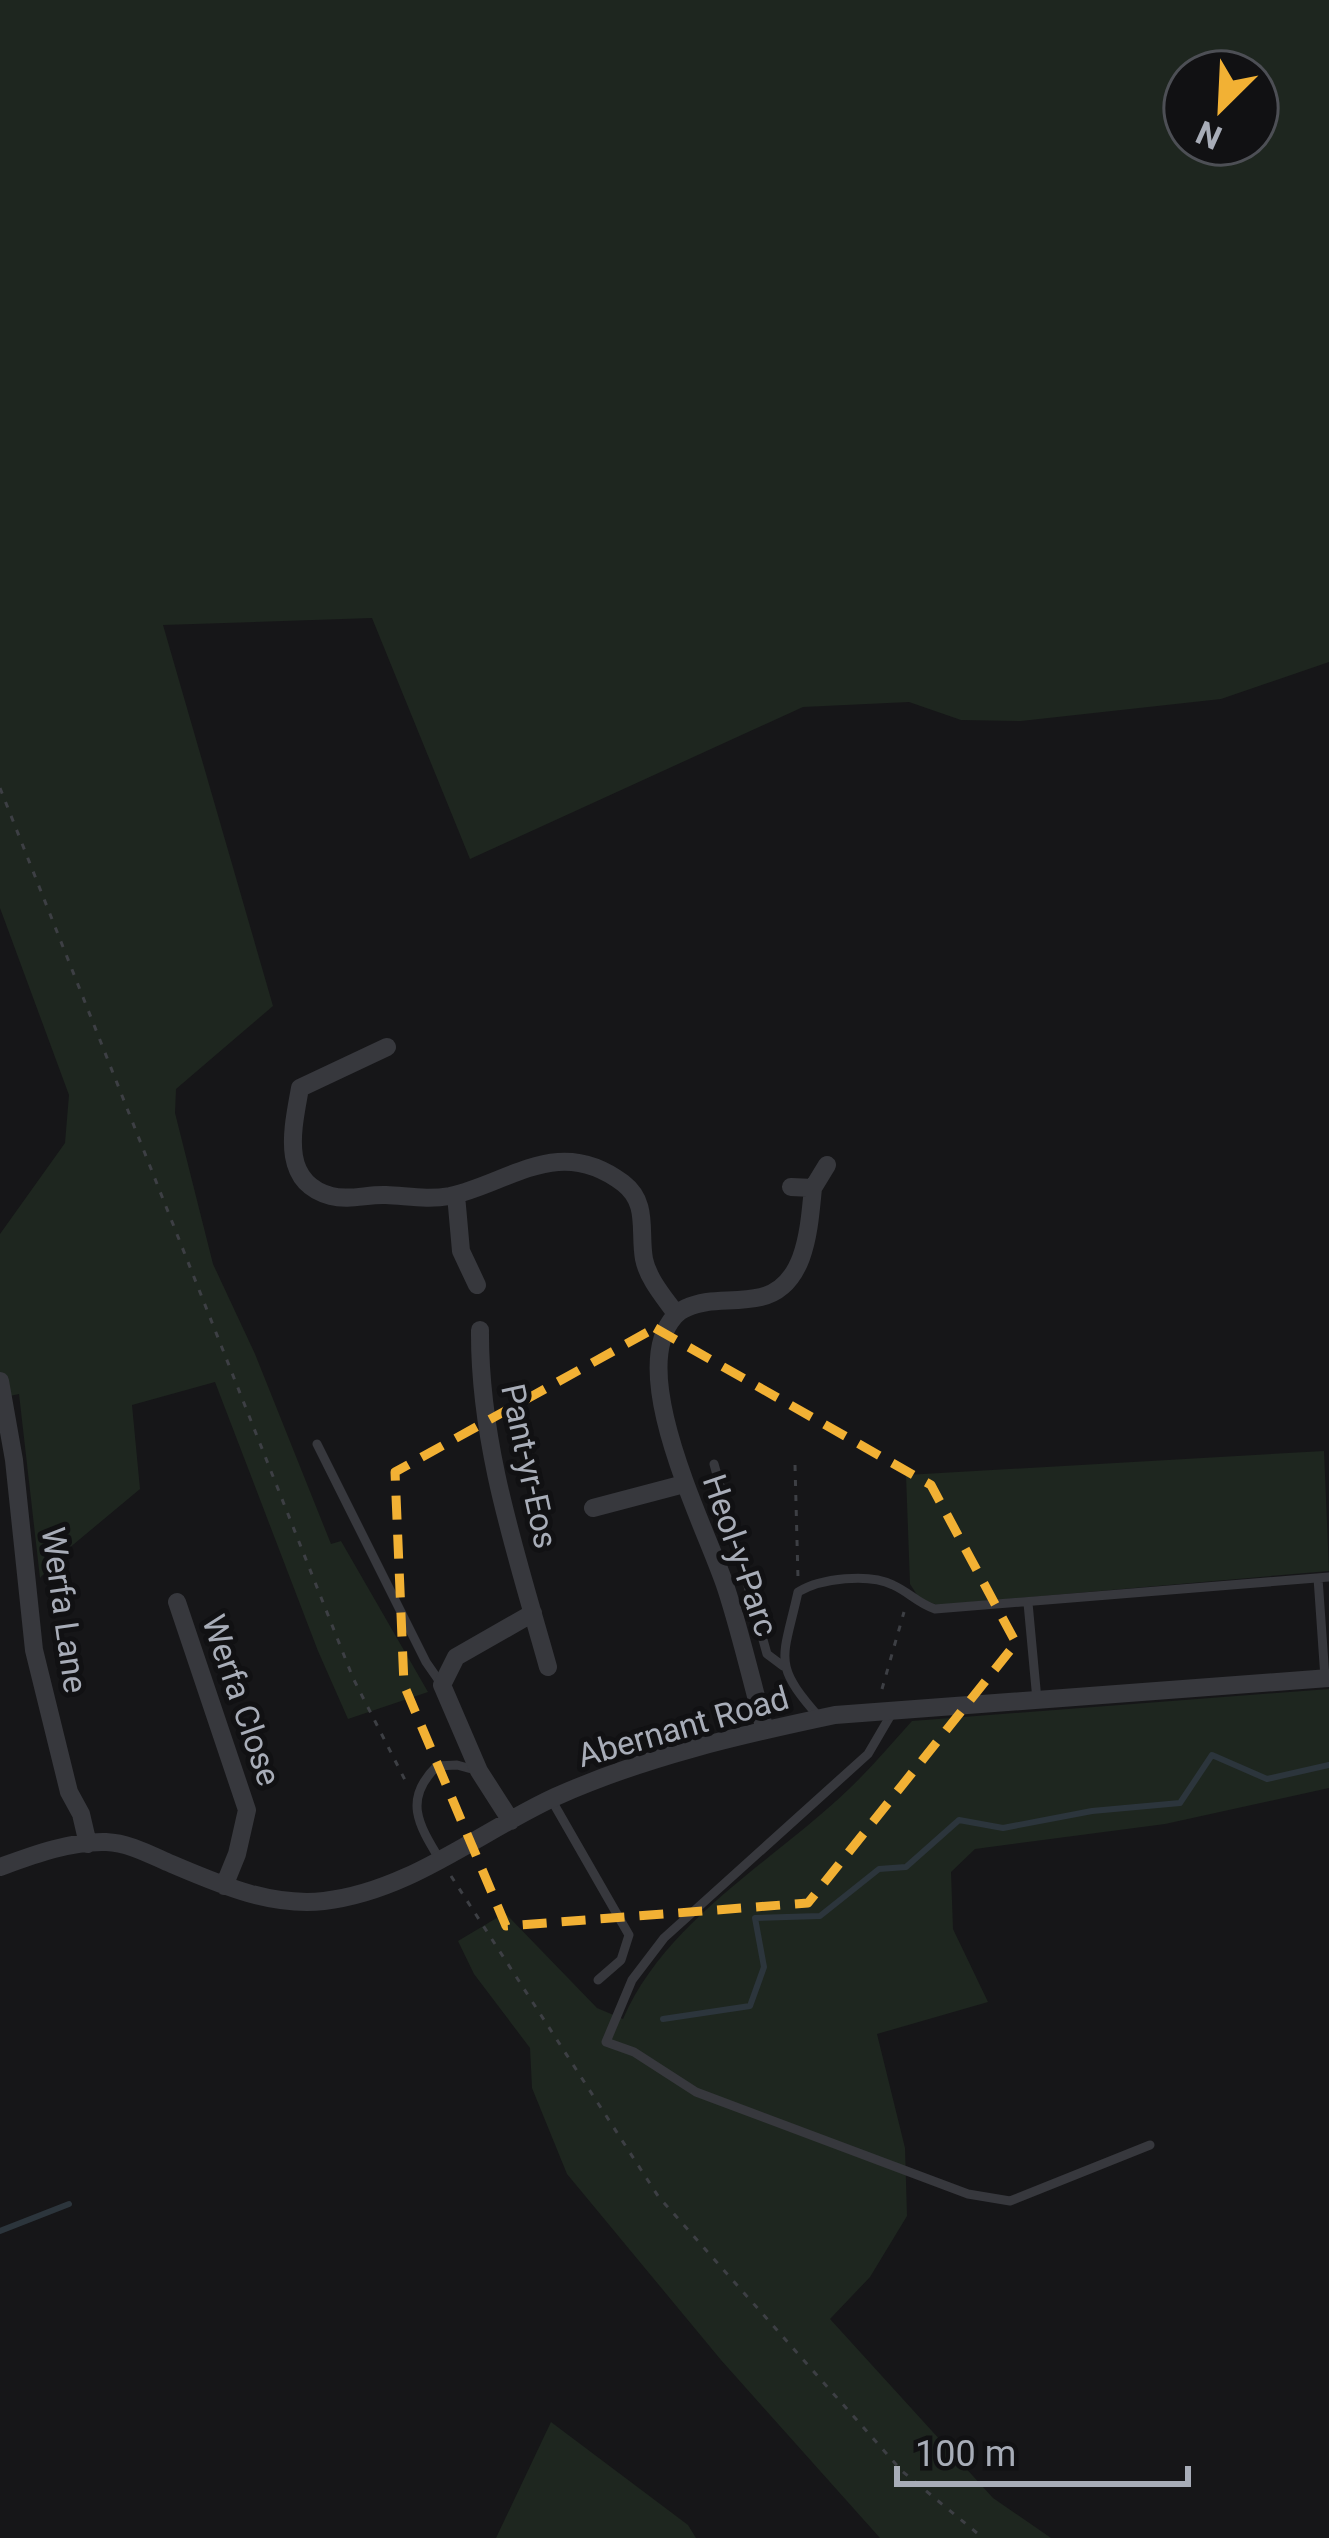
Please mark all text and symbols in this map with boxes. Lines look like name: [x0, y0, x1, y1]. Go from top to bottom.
north arrow: [1161, 48, 1281, 168]
text: N: [1190, 112, 1228, 158]
street label: Pant-yr-Eos: [493, 1380, 566, 1552]
street label: Heol-y-Parc: [695, 1469, 786, 1641]
street label: Werfa Lane: [34, 1525, 95, 1695]
street label: Werfa Close: [194, 1610, 289, 1791]
street label: Abernant Road: [573, 1678, 793, 1775]
scale bar: [897, 2412, 1188, 2486]
text: 100 m: [915, 2433, 1016, 2475]

